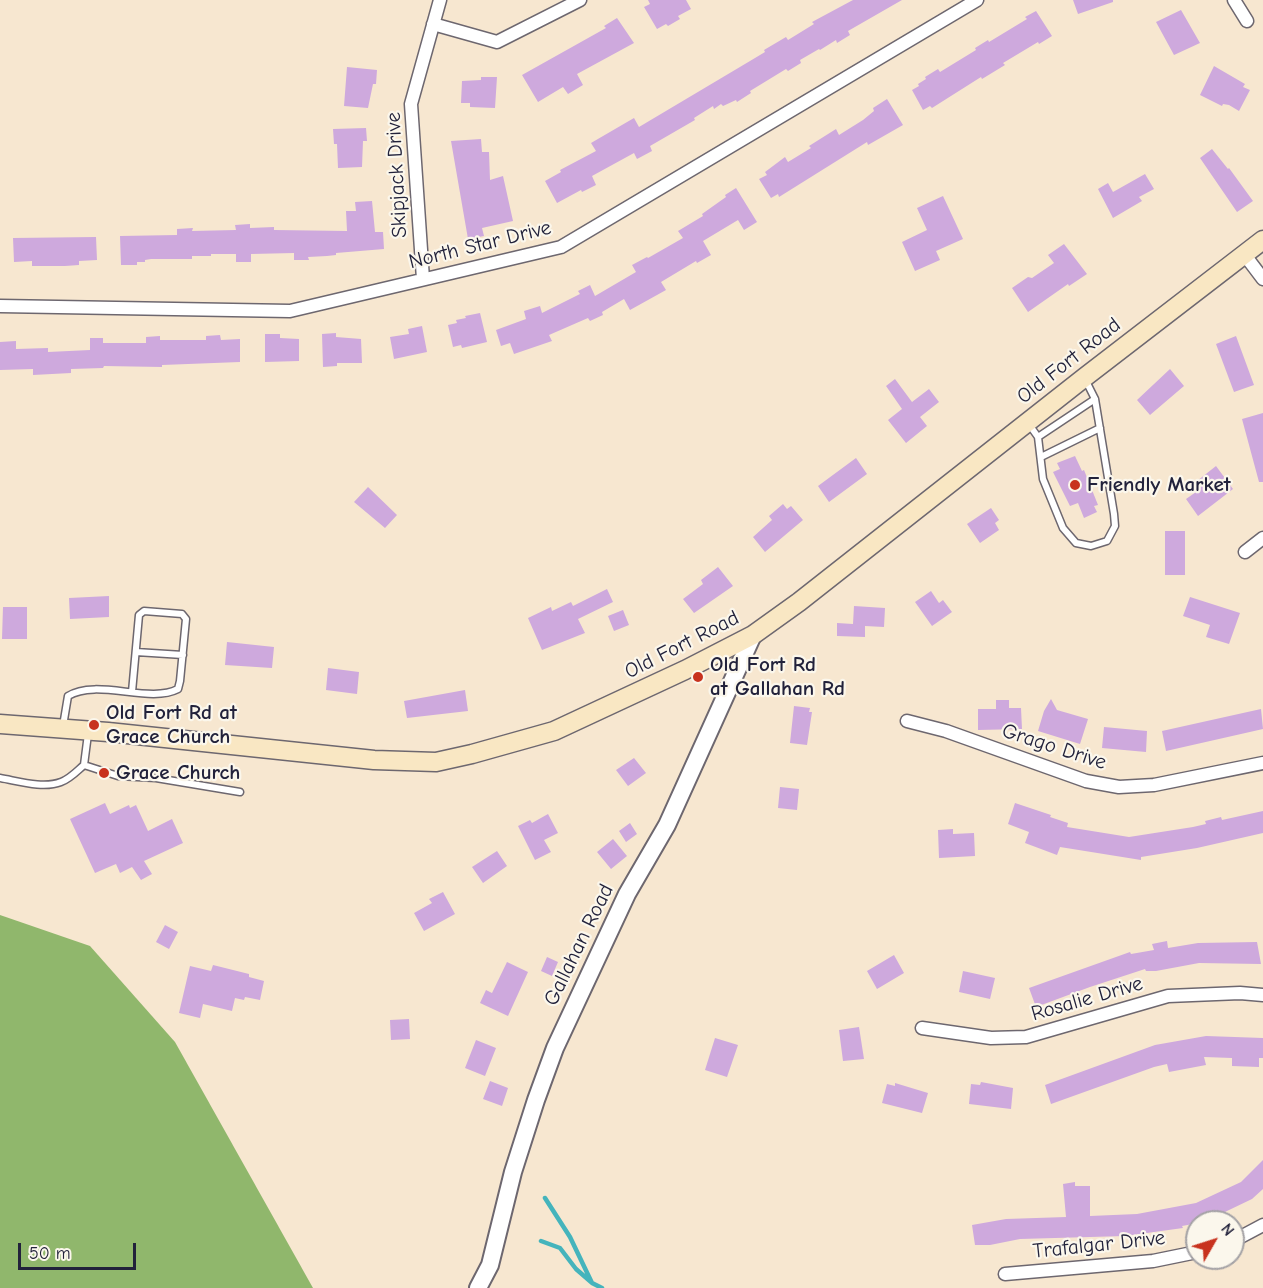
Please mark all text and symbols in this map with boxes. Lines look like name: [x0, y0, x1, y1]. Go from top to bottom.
street label: Skipjack Drive: [381, 112, 413, 238]
street label: North Star Drive: [406, 215, 554, 275]
street label: Old Fort Road: [1012, 313, 1126, 409]
place label: Friendly Market: [1087, 472, 1231, 498]
marker: Friendly Market: [1068, 478, 1082, 492]
street label: Old Fort Road: [621, 605, 743, 685]
place label: Old Fort Rd at Gallahan Rd: [710, 652, 845, 702]
marker: Old Fort Rd at Gallahan Rd: [691, 670, 705, 684]
place label: Old Fort Rd at Grace Church: [106, 700, 237, 750]
marker: Old Fort Rd at Grace Church: [87, 718, 101, 732]
street label: Grago Drive: [999, 718, 1109, 776]
place label: Grace Church: [116, 760, 240, 786]
marker: Grace Church: [97, 766, 111, 780]
street label: Gallahan Road: [539, 880, 619, 1010]
street label: Rosalie Drive: [1028, 971, 1146, 1027]
north arrow: [1185, 1210, 1245, 1270]
text: N: [1217, 1220, 1238, 1240]
street label: Trafalgar Drive: [1031, 1226, 1167, 1264]
scale bar: [21, 1231, 140, 1269]
text: 50 m: [29, 1243, 71, 1264]

